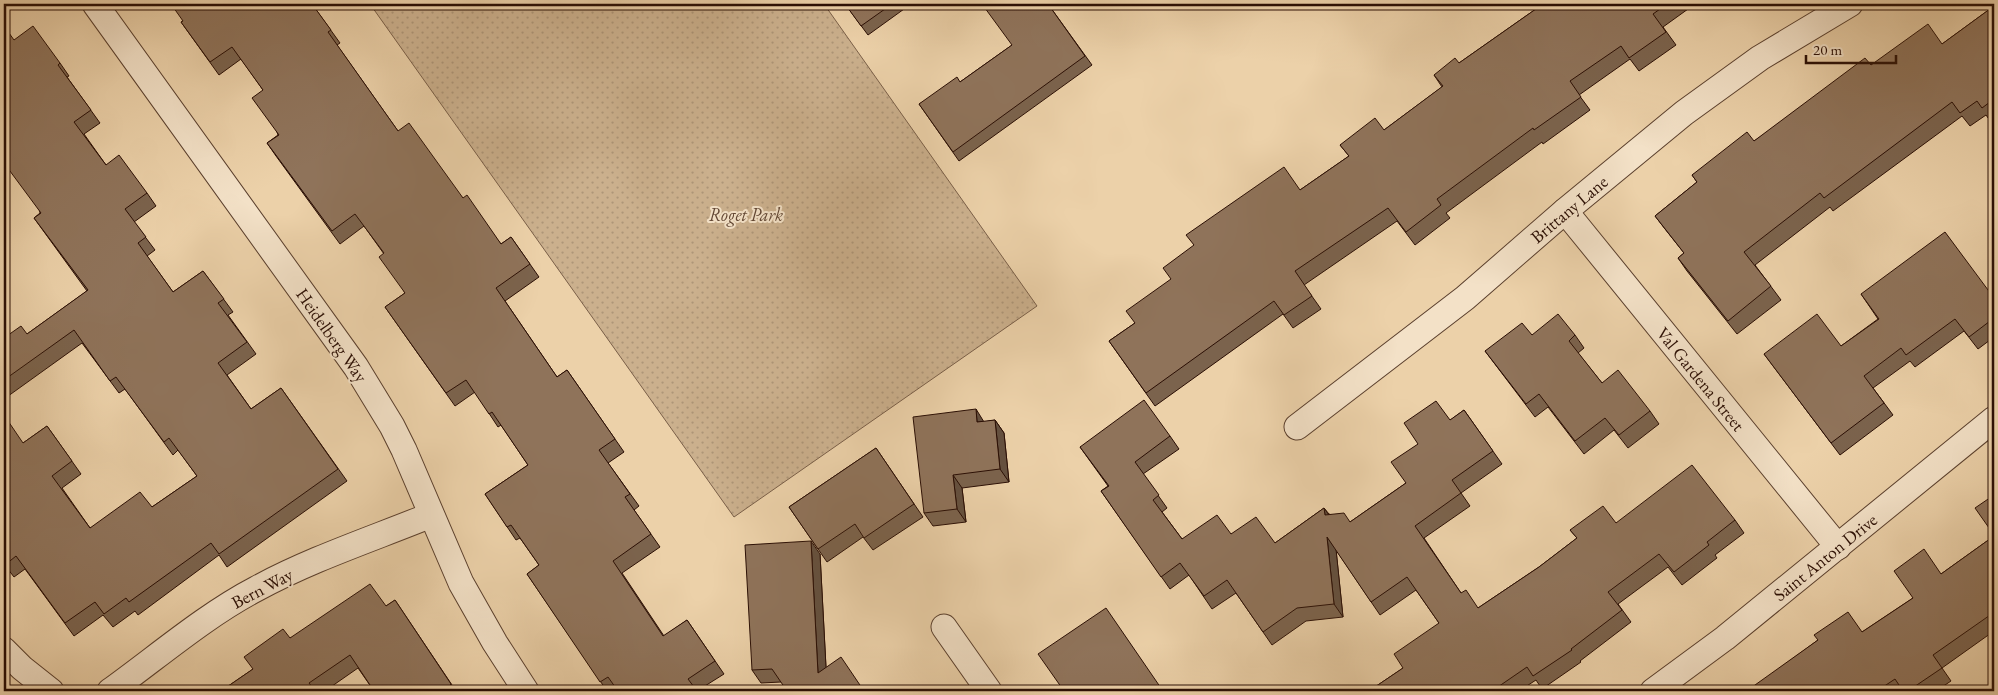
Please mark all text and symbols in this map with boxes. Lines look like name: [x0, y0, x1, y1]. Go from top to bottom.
scale bar: [1806, 32, 1896, 64]
text: 20 m: [1813, 40, 1842, 59]
street label: Brittany Lane: [1526, 170, 1612, 248]
park label: Roget Park: [709, 203, 783, 227]
street label: Heidelberg Way: [291, 283, 373, 387]
street label: Val Gardena Street: [1652, 322, 1750, 436]
street label: Saint Anton Drive: [1768, 508, 1882, 606]
street label: Bern Way: [227, 562, 297, 614]

